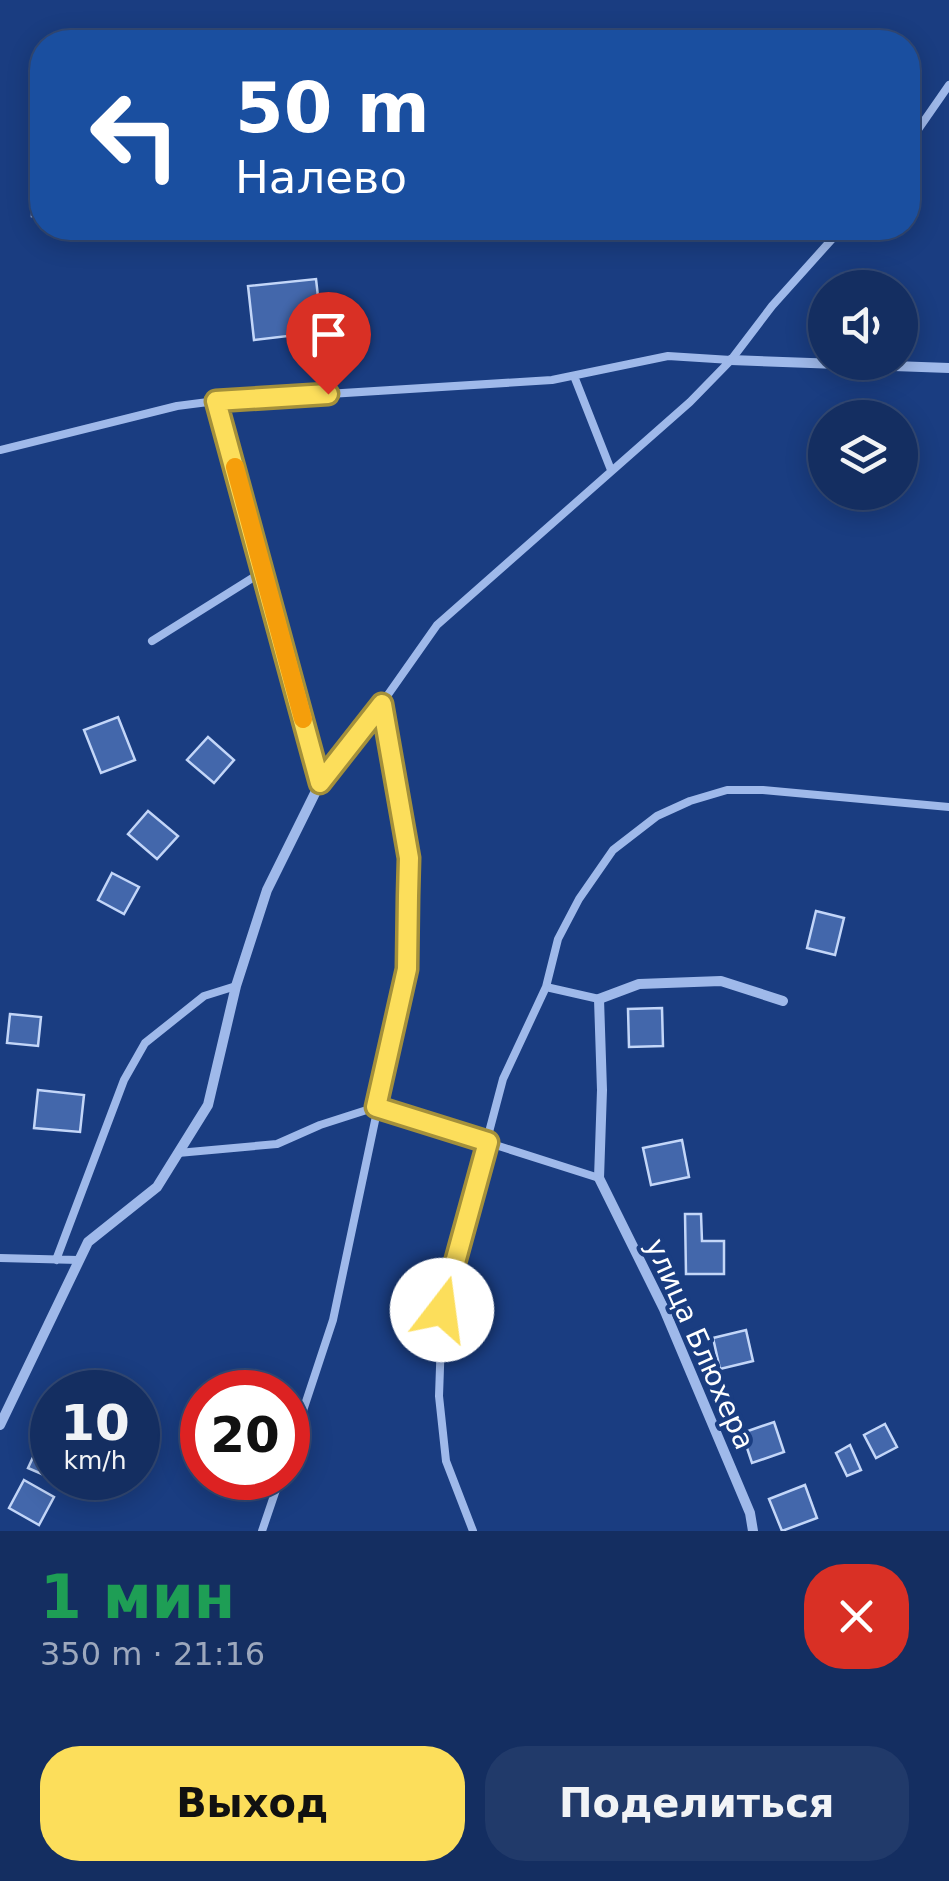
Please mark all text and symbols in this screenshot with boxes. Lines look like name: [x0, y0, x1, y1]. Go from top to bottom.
text: 50 m: [235, 67, 430, 149]
icon: left: [70, 70, 200, 200]
text: Налево: [235, 151, 407, 204]
map controls: [808, 270, 918, 510]
button: sound: [808, 270, 918, 380]
pin: [286, 292, 371, 395]
icon: arrive: [301, 307, 356, 362]
button: layers: [808, 400, 918, 510]
street label: улица Блюхера: [639, 1234, 761, 1454]
position arrow: [390, 1258, 494, 1362]
speed limit sign: 20: [180, 1370, 310, 1500]
text: 10: [60, 1394, 130, 1452]
text: km/h: [63, 1446, 127, 1475]
text: 1 мин: [40, 1562, 235, 1632]
button: close: [804, 1564, 909, 1669]
text: 350 m · 21:16: [40, 1635, 265, 1673]
button: Выход: [40, 1746, 465, 1861]
button: Поделиться: [485, 1746, 909, 1861]

